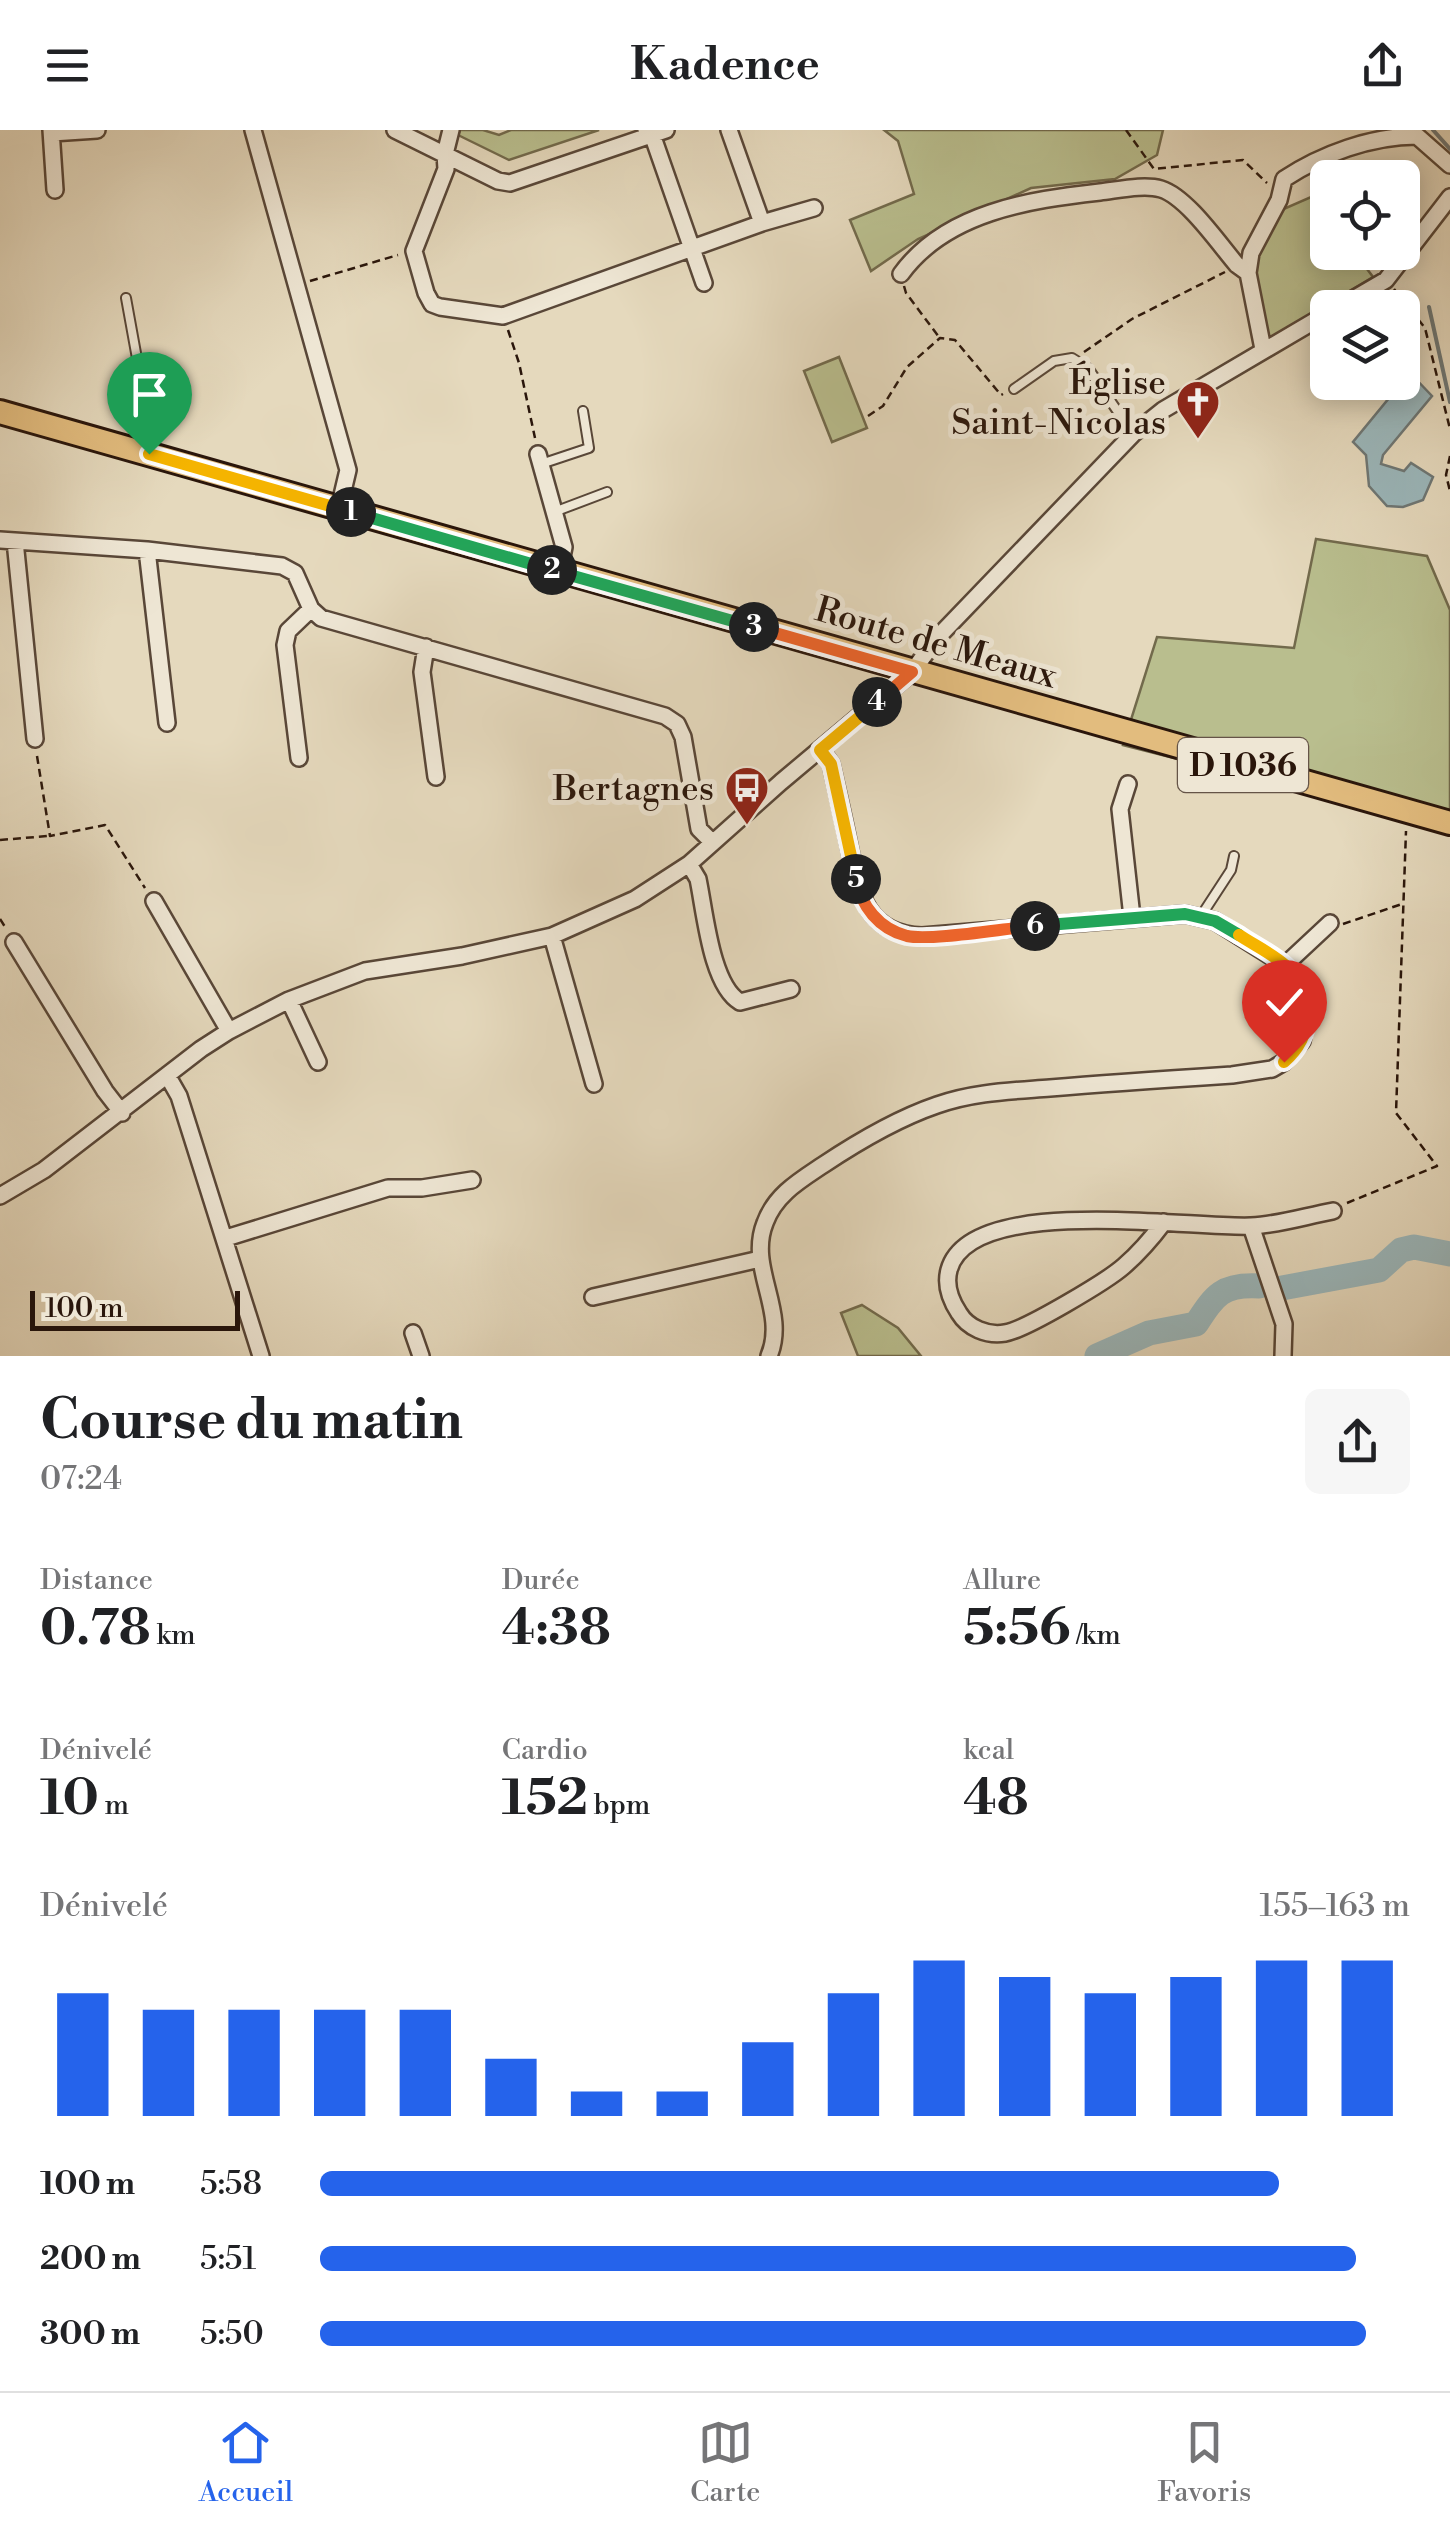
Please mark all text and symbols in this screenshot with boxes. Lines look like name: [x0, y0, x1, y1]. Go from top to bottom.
text: Kadence: [630, 37, 820, 94]
icon: menu: [40, 38, 95, 93]
icon: share: [1355, 38, 1410, 93]
map controls: [1310, 160, 1420, 400]
button: locate: [1310, 160, 1420, 270]
button: layers: [1310, 290, 1420, 400]
pin: [107, 352, 192, 455]
place label: Église Saint-Nicolas: [951, 360, 1166, 445]
icon: arrive: [122, 367, 177, 422]
church icon: Église Saint-Nicolas: [1175, 379, 1221, 440]
pin: 1: [326, 487, 376, 537]
text: 1: [344, 494, 358, 529]
pin: 2: [527, 545, 577, 595]
text: 2: [543, 552, 561, 587]
street label: Route de Meaux: [810, 588, 1063, 699]
pin: 3: [729, 602, 779, 652]
text: 3: [746, 609, 762, 644]
pin: 4: [852, 677, 902, 727]
text: 4: [868, 684, 886, 719]
road number: D 1036: [1178, 738, 1308, 792]
bus stop icon: Bertagnes: [724, 765, 770, 826]
place label: Bertagnes: [552, 768, 714, 811]
pin: 5: [831, 854, 881, 904]
text: 5: [847, 861, 865, 896]
pin: 6: [1010, 901, 1060, 951]
text: 6: [1026, 908, 1044, 943]
pin: [1242, 960, 1327, 1063]
icon: check: [1257, 975, 1312, 1030]
scale bar: [30, 1286, 240, 1330]
text: 100 m: [45, 1291, 124, 1326]
text: Course du matin: [40, 1387, 463, 1456]
button: share: [1305, 1389, 1410, 1494]
text: 07:24: [40, 1459, 122, 1499]
text: Distance: [40, 1563, 153, 1598]
text: Durée: [502, 1563, 580, 1598]
text: Allure: [963, 1563, 1041, 1598]
text: 0.78: [40, 1598, 151, 1660]
text: 4:38: [502, 1598, 611, 1660]
text: 5:56: [963, 1598, 1071, 1660]
text: km: [151, 1618, 196, 1653]
text: /km: [1071, 1618, 1121, 1653]
text: Dénivelé: [40, 1733, 152, 1768]
text: Cardio: [502, 1733, 588, 1768]
text: kcal: [963, 1733, 1014, 1768]
text: 10: [40, 1768, 99, 1830]
text: 152: [502, 1768, 588, 1830]
text: 48: [963, 1768, 1029, 1830]
text: m: [99, 1788, 129, 1823]
text: bpm: [588, 1788, 650, 1823]
text: Dénivelé: [40, 1886, 168, 1926]
text: 155–163 m: [1259, 1886, 1410, 1926]
text: 100 m: [40, 2164, 135, 2204]
text: 5:58: [200, 2164, 262, 2204]
text: 200 m: [40, 2239, 141, 2279]
text: 5:51: [200, 2239, 256, 2279]
text: 300 m: [40, 2314, 140, 2354]
text: 5:50: [200, 2314, 264, 2354]
tab: Accueil: [199, 2415, 293, 2510]
tab: Carte: [690, 2415, 760, 2510]
tab: Favoris: [1158, 2415, 1251, 2510]

